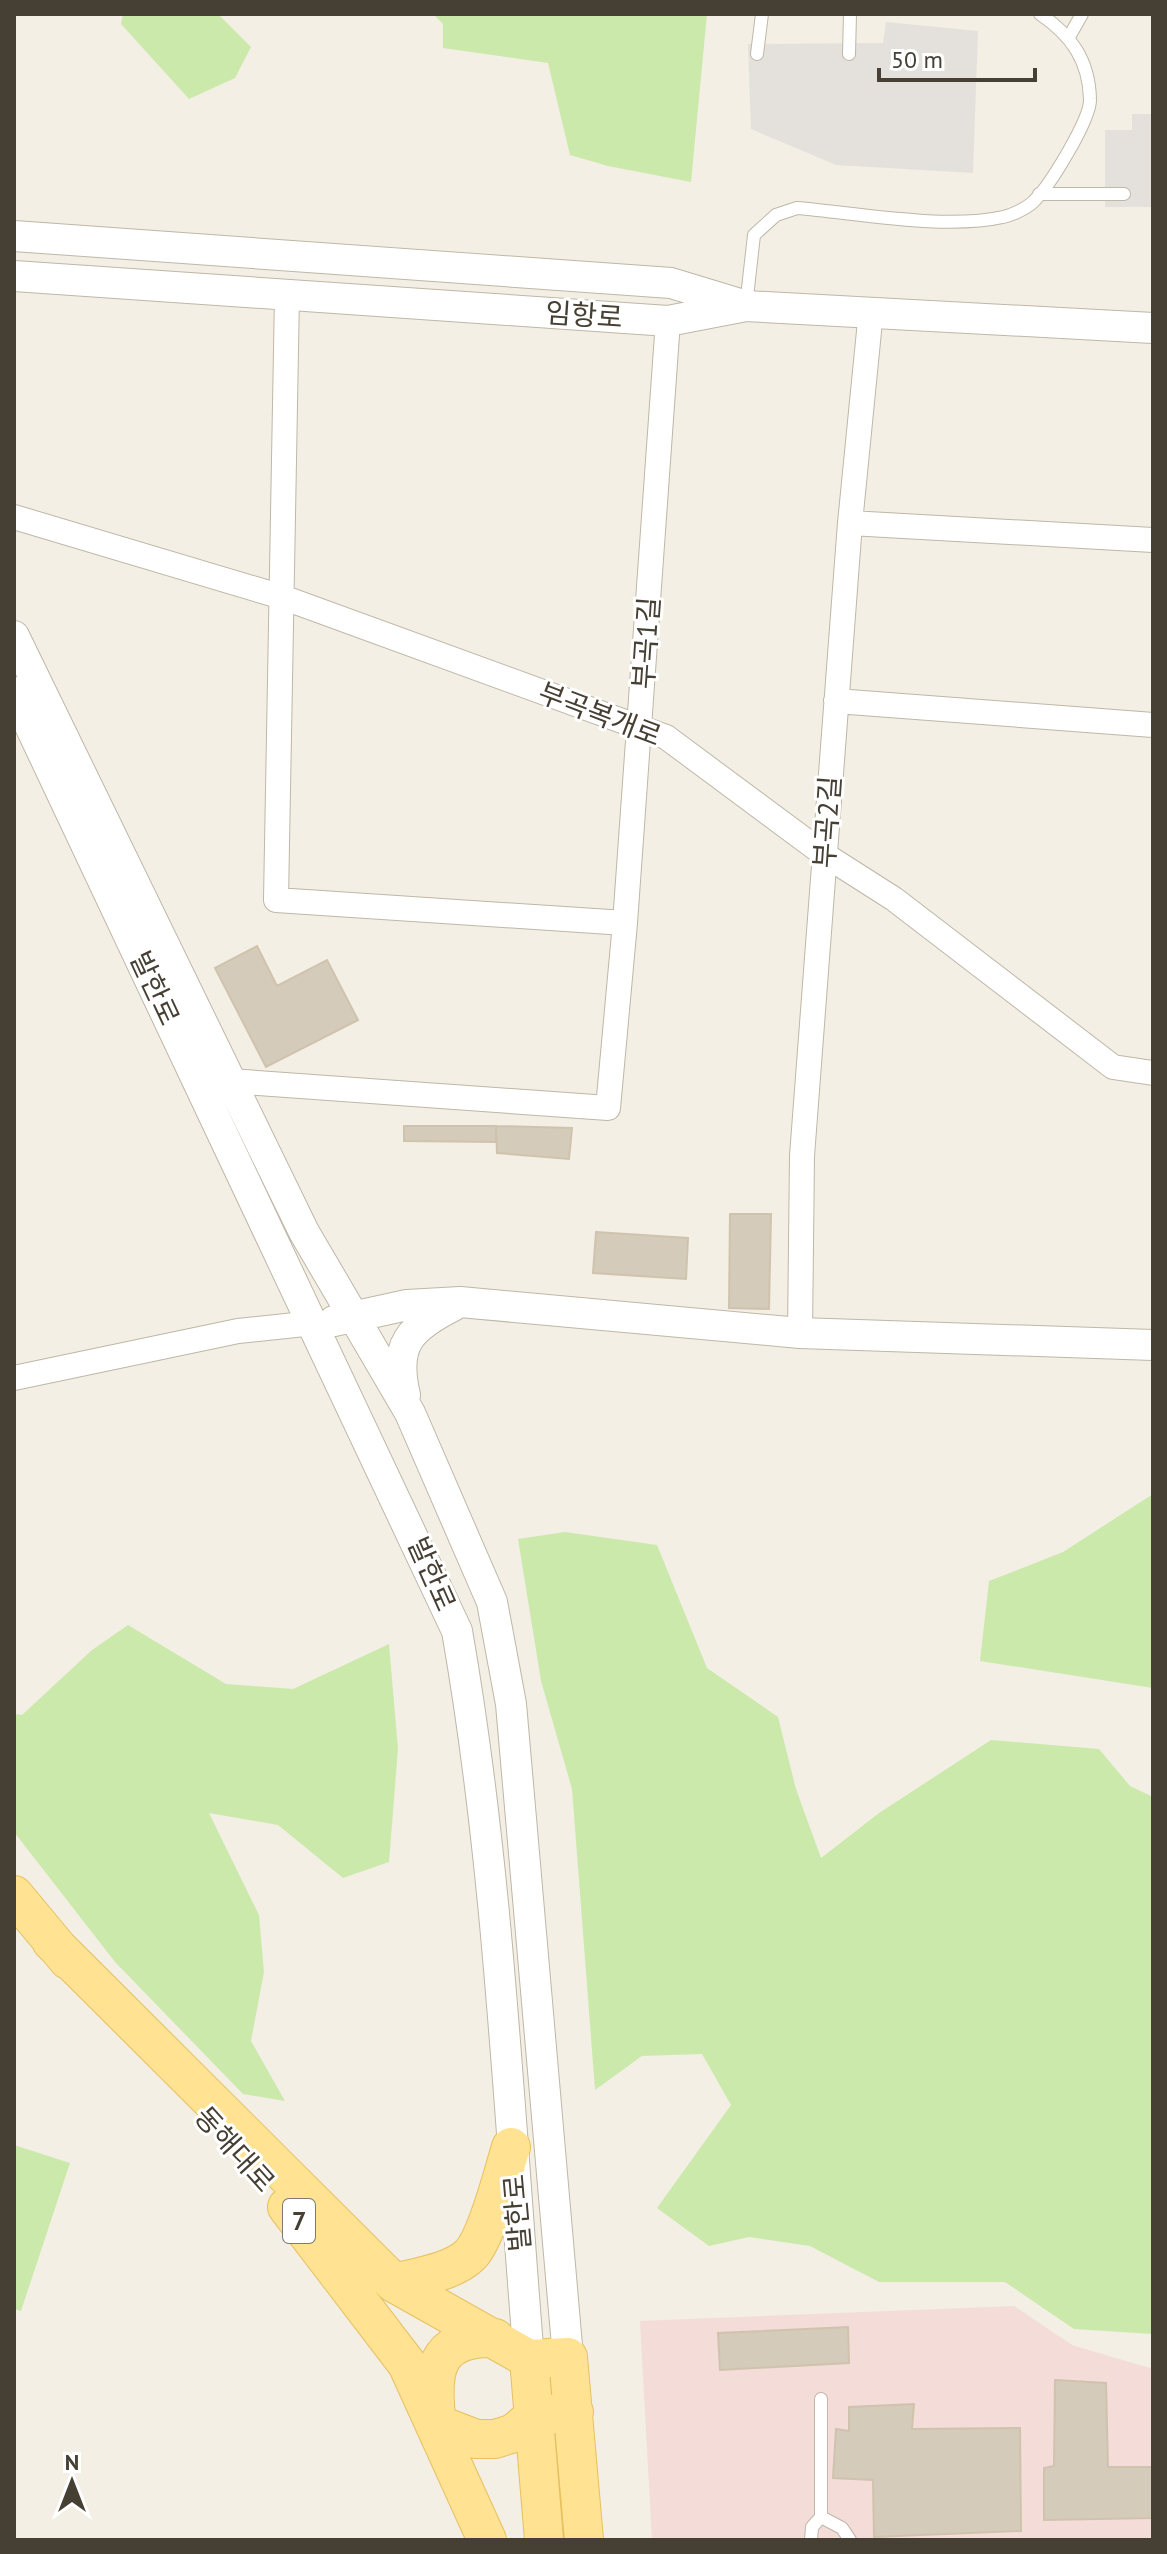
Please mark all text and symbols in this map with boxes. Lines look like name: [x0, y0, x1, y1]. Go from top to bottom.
scale bar: [879, 32, 1035, 82]
text: 50 m: [891, 44, 943, 75]
street label: 임항로: [544, 293, 624, 336]
street label: 부곡1길: [624, 596, 667, 690]
street label: 부곡복개로: [533, 673, 667, 754]
street label: 부곡2길: [805, 775, 848, 869]
street label: 발한로: [122, 945, 189, 1031]
street label: 발한로: [400, 1531, 465, 1617]
street label: 동해대로: [187, 2098, 284, 2199]
street label: 발한로: [495, 2173, 538, 2253]
road number: 7: [283, 2199, 315, 2243]
north arrow: [32, 2442, 112, 2522]
text: N: [65, 2448, 79, 2476]

